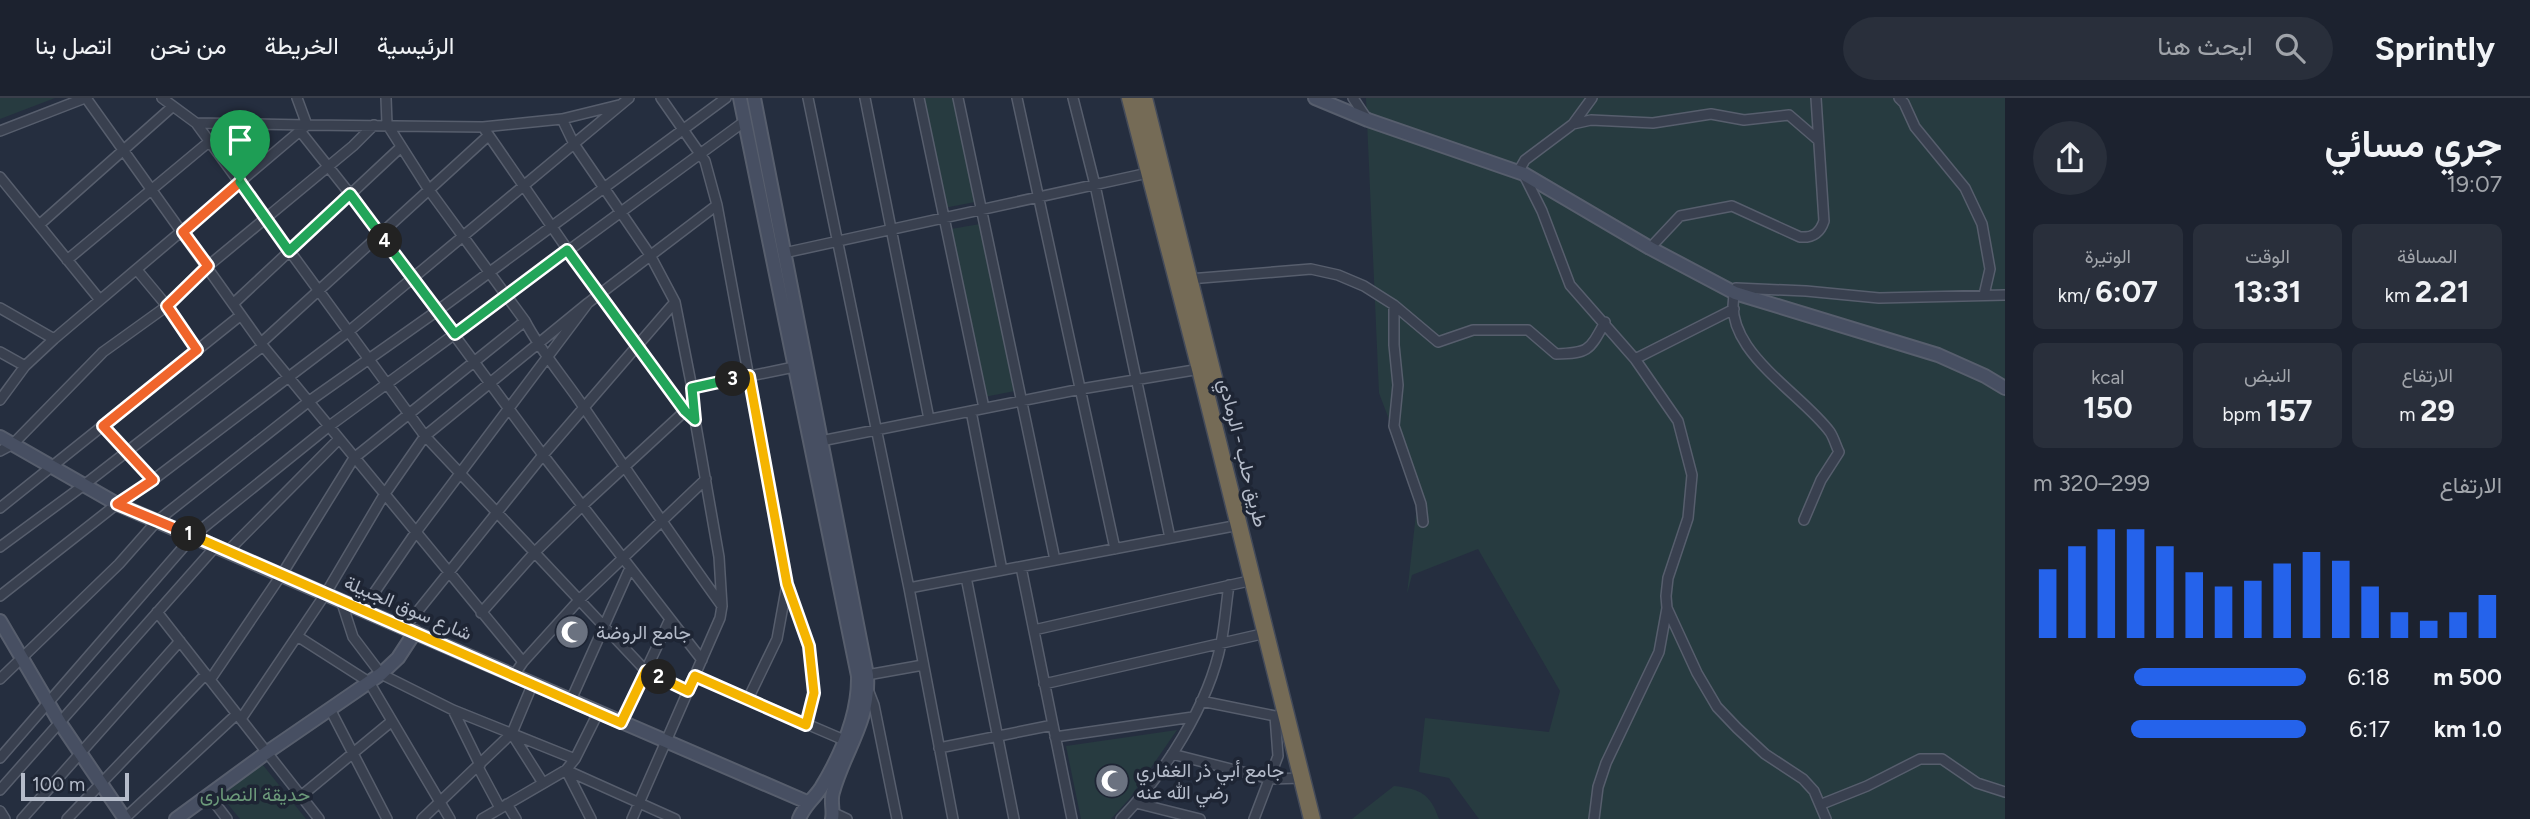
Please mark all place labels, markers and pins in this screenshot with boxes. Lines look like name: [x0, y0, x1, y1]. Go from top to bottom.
pin: [210, 110, 270, 182]
pin: 4: [368, 223, 402, 258]
pin: 3: [716, 362, 750, 396]
pin: 1: [172, 516, 206, 551]
mosque icon: جامع الروضة: [553, 613, 591, 651]
place label: جامع الروضة: [596, 621, 691, 646]
pin: 2: [642, 660, 676, 694]
place label: جامع أبي ذر الغفاري رضي الله عنه: [1136, 759, 1284, 808]
mosque icon: جامع أبي ذر الغفاري رضي الله عنه: [1093, 762, 1131, 800]

